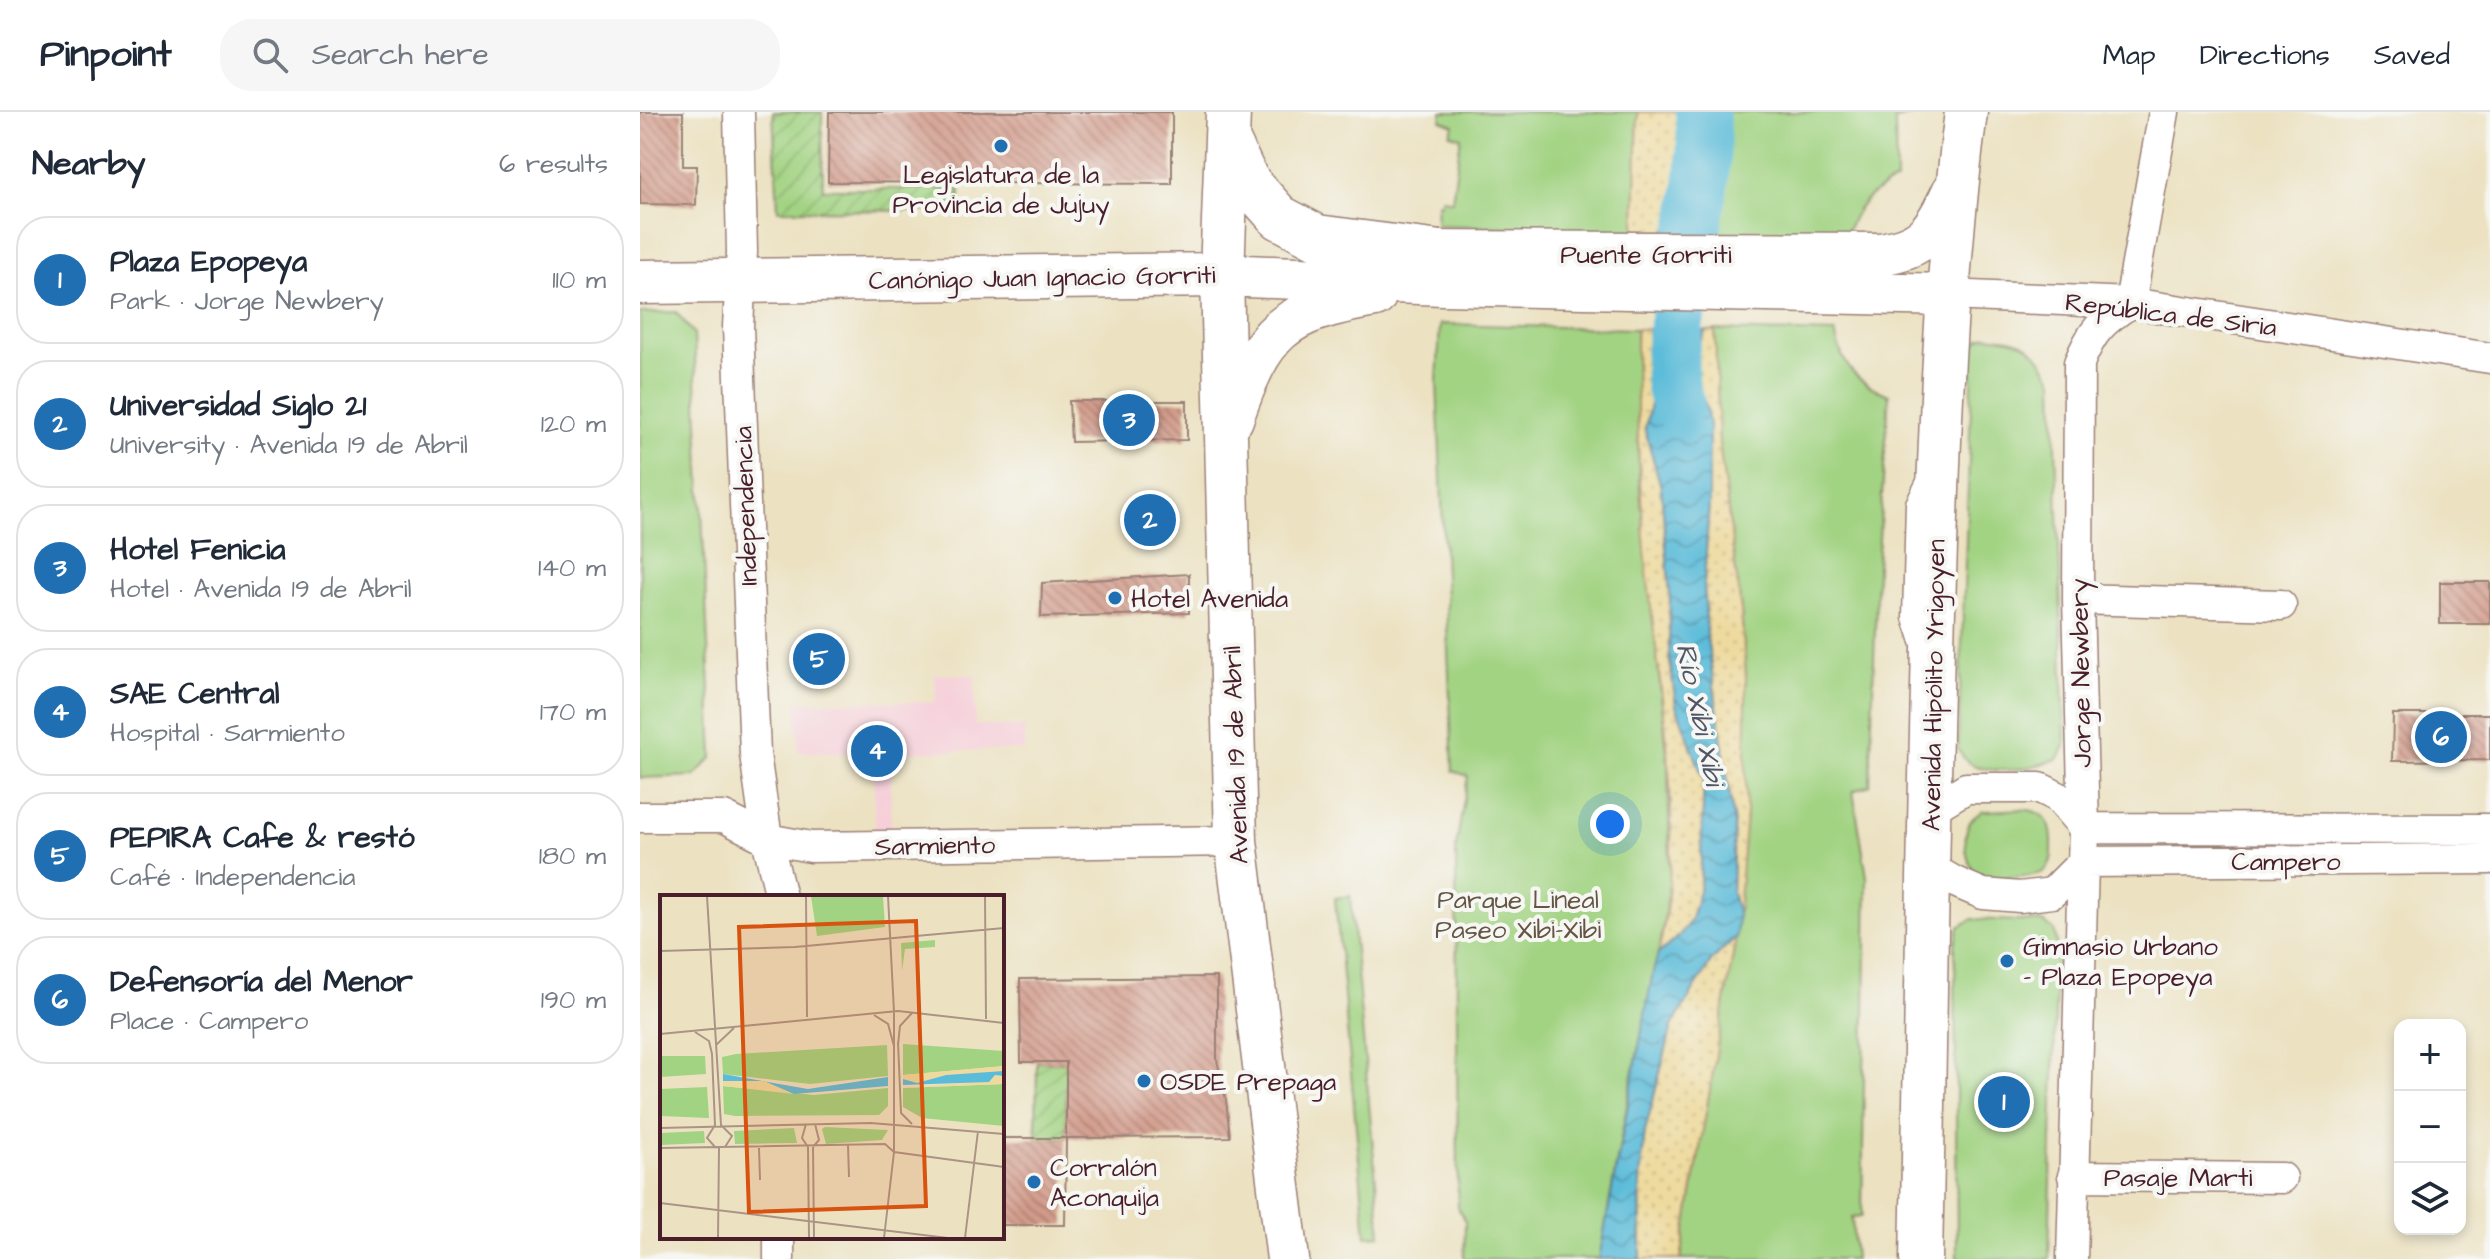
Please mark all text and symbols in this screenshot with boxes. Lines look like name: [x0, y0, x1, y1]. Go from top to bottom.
search box: [220, 19, 780, 91]
text: Pinpoint: [40, 29, 172, 81]
icon: search: [248, 33, 292, 77]
text: Search here: [312, 34, 489, 76]
text: Map: [2103, 36, 2156, 75]
text: Directions: [2200, 36, 2330, 75]
text: Saved: [2374, 36, 2450, 75]
marker: Legislatura de la Provincia de Jujuy: [992, 137, 1010, 155]
text: Nearby: [32, 140, 146, 188]
text: 6 results: [499, 146, 608, 182]
place label: Legislatura de la Provincia de Jujuy: [893, 157, 1109, 225]
street label: Puente Gorriti: [1560, 237, 1732, 273]
text: Plaza Epopeya: [110, 241, 307, 283]
street label: Canónigo Juan Ignacio Gorriti: [868, 257, 1216, 301]
text: 1: [58, 262, 62, 298]
text: 110 m: [552, 262, 606, 298]
text: Park · Jorge Newbery: [110, 283, 384, 319]
street label: República de Siria: [2063, 284, 2279, 346]
text: Universidad Siglo 21: [110, 385, 366, 427]
pin: 3: [1103, 390, 1155, 450]
text: 2: [53, 406, 67, 442]
text: 120 m: [541, 406, 606, 442]
street label: Independencia: [725, 425, 767, 586]
text: University · Avenida 19 de Abril: [110, 427, 468, 463]
pin: 2: [1124, 490, 1176, 550]
text: Hotel Fenicia: [110, 529, 285, 571]
street label: Avenida Hipólito Yrigoyen: [1913, 539, 1957, 831]
text: 3: [53, 550, 67, 586]
text: 140 m: [538, 550, 606, 586]
text: Hotel · Avenida 19 de Abril: [110, 571, 412, 607]
street label: Jorge Newbery: [2061, 578, 2103, 768]
place label: Hotel Avenida: [1131, 581, 1288, 617]
marker: Hotel Avenida: [1106, 589, 1124, 607]
pin: 5: [793, 629, 845, 689]
water label: Río Xibi Xibi: [1665, 640, 1734, 793]
street label: Avenida 19 de Abril: [1214, 645, 1258, 865]
text: SAE Central: [110, 673, 279, 715]
text: 4: [51, 694, 69, 730]
text: 170 m: [540, 694, 606, 730]
pin: 6: [2415, 707, 2467, 767]
text: Hospital · Sarmiento: [110, 715, 345, 751]
pin: 4: [851, 721, 903, 781]
your location: [1590, 804, 1630, 844]
text: PEPIRA Cafe & restó: [110, 817, 415, 859]
street label: Sarmiento: [874, 827, 996, 865]
text: 5: [51, 838, 69, 874]
text: 180 m: [539, 838, 606, 874]
street label: Campero: [2231, 844, 2341, 880]
text: Café · Independencia: [110, 859, 356, 895]
park label: Parque Lineal Paseo Xibi-Xibi: [1435, 882, 1601, 948]
inset map: [660, 895, 1004, 1239]
place label: Gimnasio Urbano - Plaza Epopeya: [2023, 929, 2218, 997]
marker: Gimnasio Urbano - Plaza Epopeya: [1998, 952, 2016, 970]
text: Defensoría del Menor: [110, 961, 413, 1003]
text: 6: [52, 982, 68, 1018]
text: 190 m: [541, 982, 606, 1018]
text: Place · Campero: [110, 1003, 308, 1039]
map controls: [2394, 1019, 2466, 1235]
button: +: [2394, 1019, 2466, 1091]
place label: OSDE Prepaga: [1160, 1064, 1336, 1102]
marker: OSDE Prepaga: [1135, 1072, 1153, 1090]
pin: 1: [1978, 1072, 2030, 1132]
button: −: [2394, 1091, 2466, 1163]
place label: Corralón Aconquija: [1050, 1150, 1159, 1216]
street label: Pasaje Marti: [2104, 1160, 2252, 1196]
button: layers: [2394, 1163, 2466, 1235]
marker: Corralón Aconquija: [1025, 1173, 1043, 1191]

